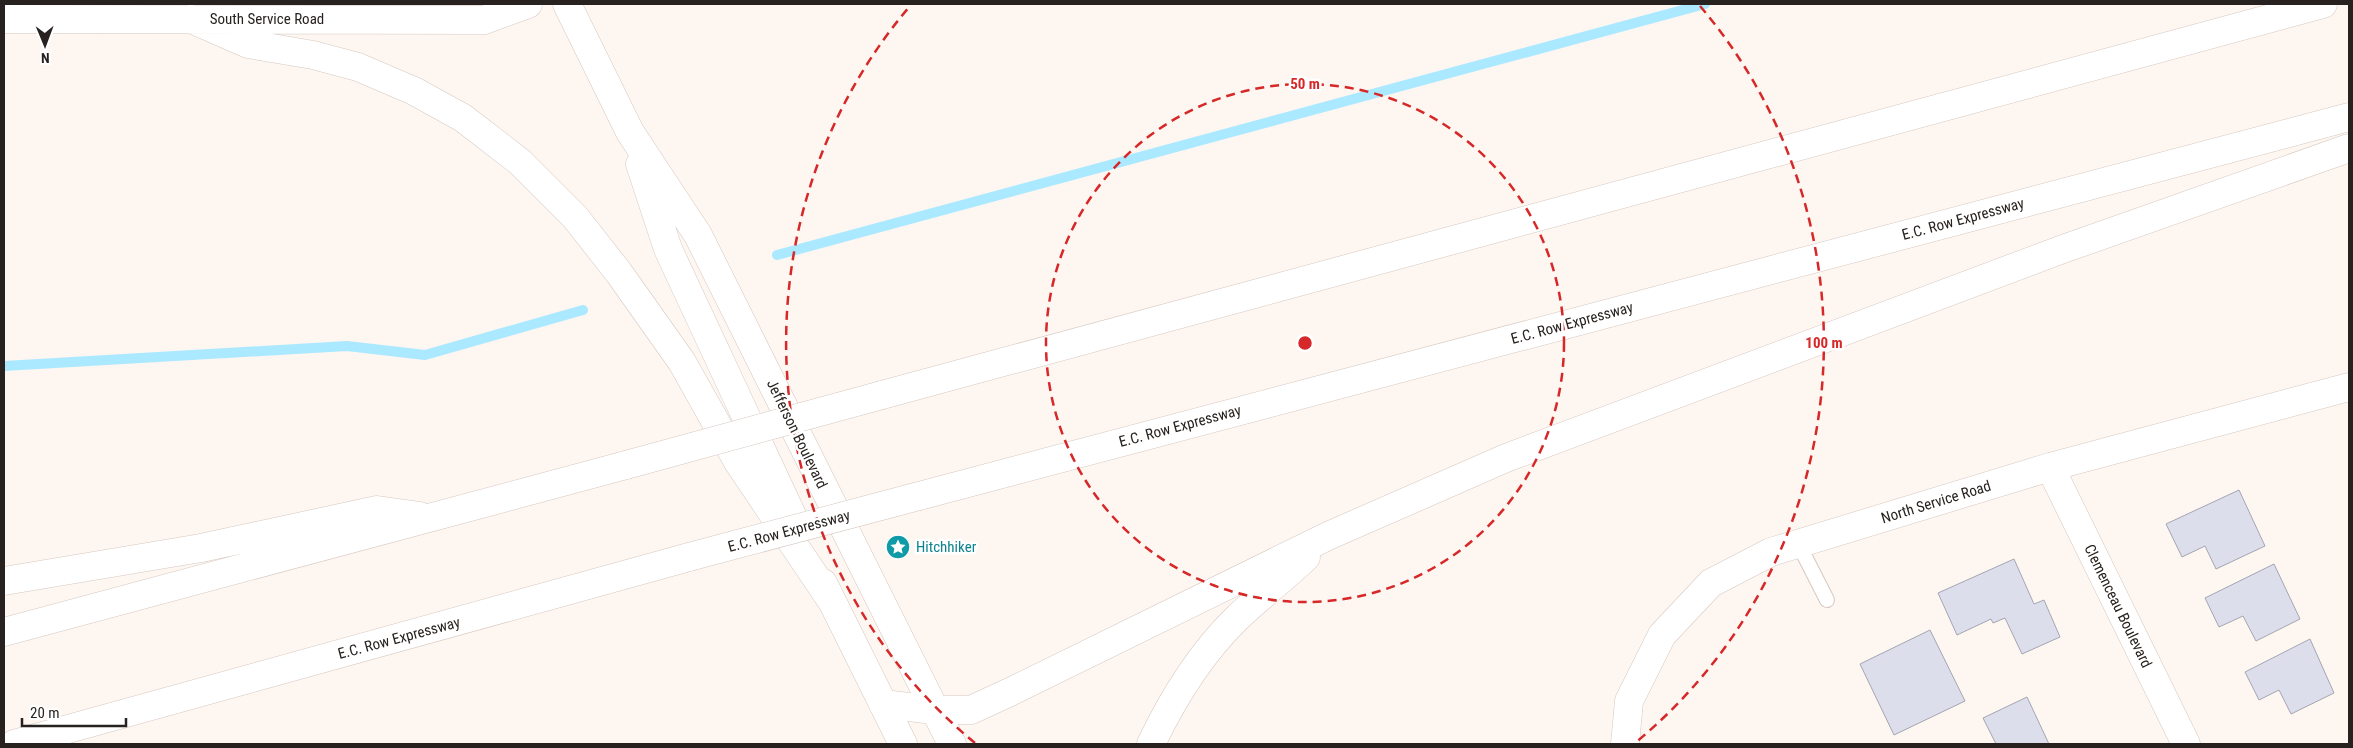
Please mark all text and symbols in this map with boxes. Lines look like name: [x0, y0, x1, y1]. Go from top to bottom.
street label: South Service Road: [210, 10, 324, 28]
north arrow: [20, 20, 70, 70]
text: N: [41, 50, 50, 66]
text: 50 m: [1290, 75, 1320, 93]
street label: E.C. Row Expressway: [1900, 194, 2026, 244]
street label: E.C. Row Expressway: [1509, 298, 1635, 348]
centre of rings: [1296, 334, 1314, 352]
text: 100 m: [1805, 334, 1843, 352]
street label: Jefferson Boulevard: [763, 377, 831, 491]
street label: E.C. Row Expressway: [1117, 401, 1243, 451]
street label: North Service Road: [1879, 477, 1993, 527]
street label: E.C. Row Expressway: [726, 506, 852, 556]
place icon: Hitchhiker: [885, 534, 911, 560]
place label: Hitchhiker: [916, 538, 977, 556]
street label: Clemenceau Boulevard: [2080, 541, 2156, 671]
street label: E.C. Row Expressway: [336, 613, 462, 663]
scale bar: [22, 696, 126, 728]
text: 20 m: [30, 704, 60, 722]

